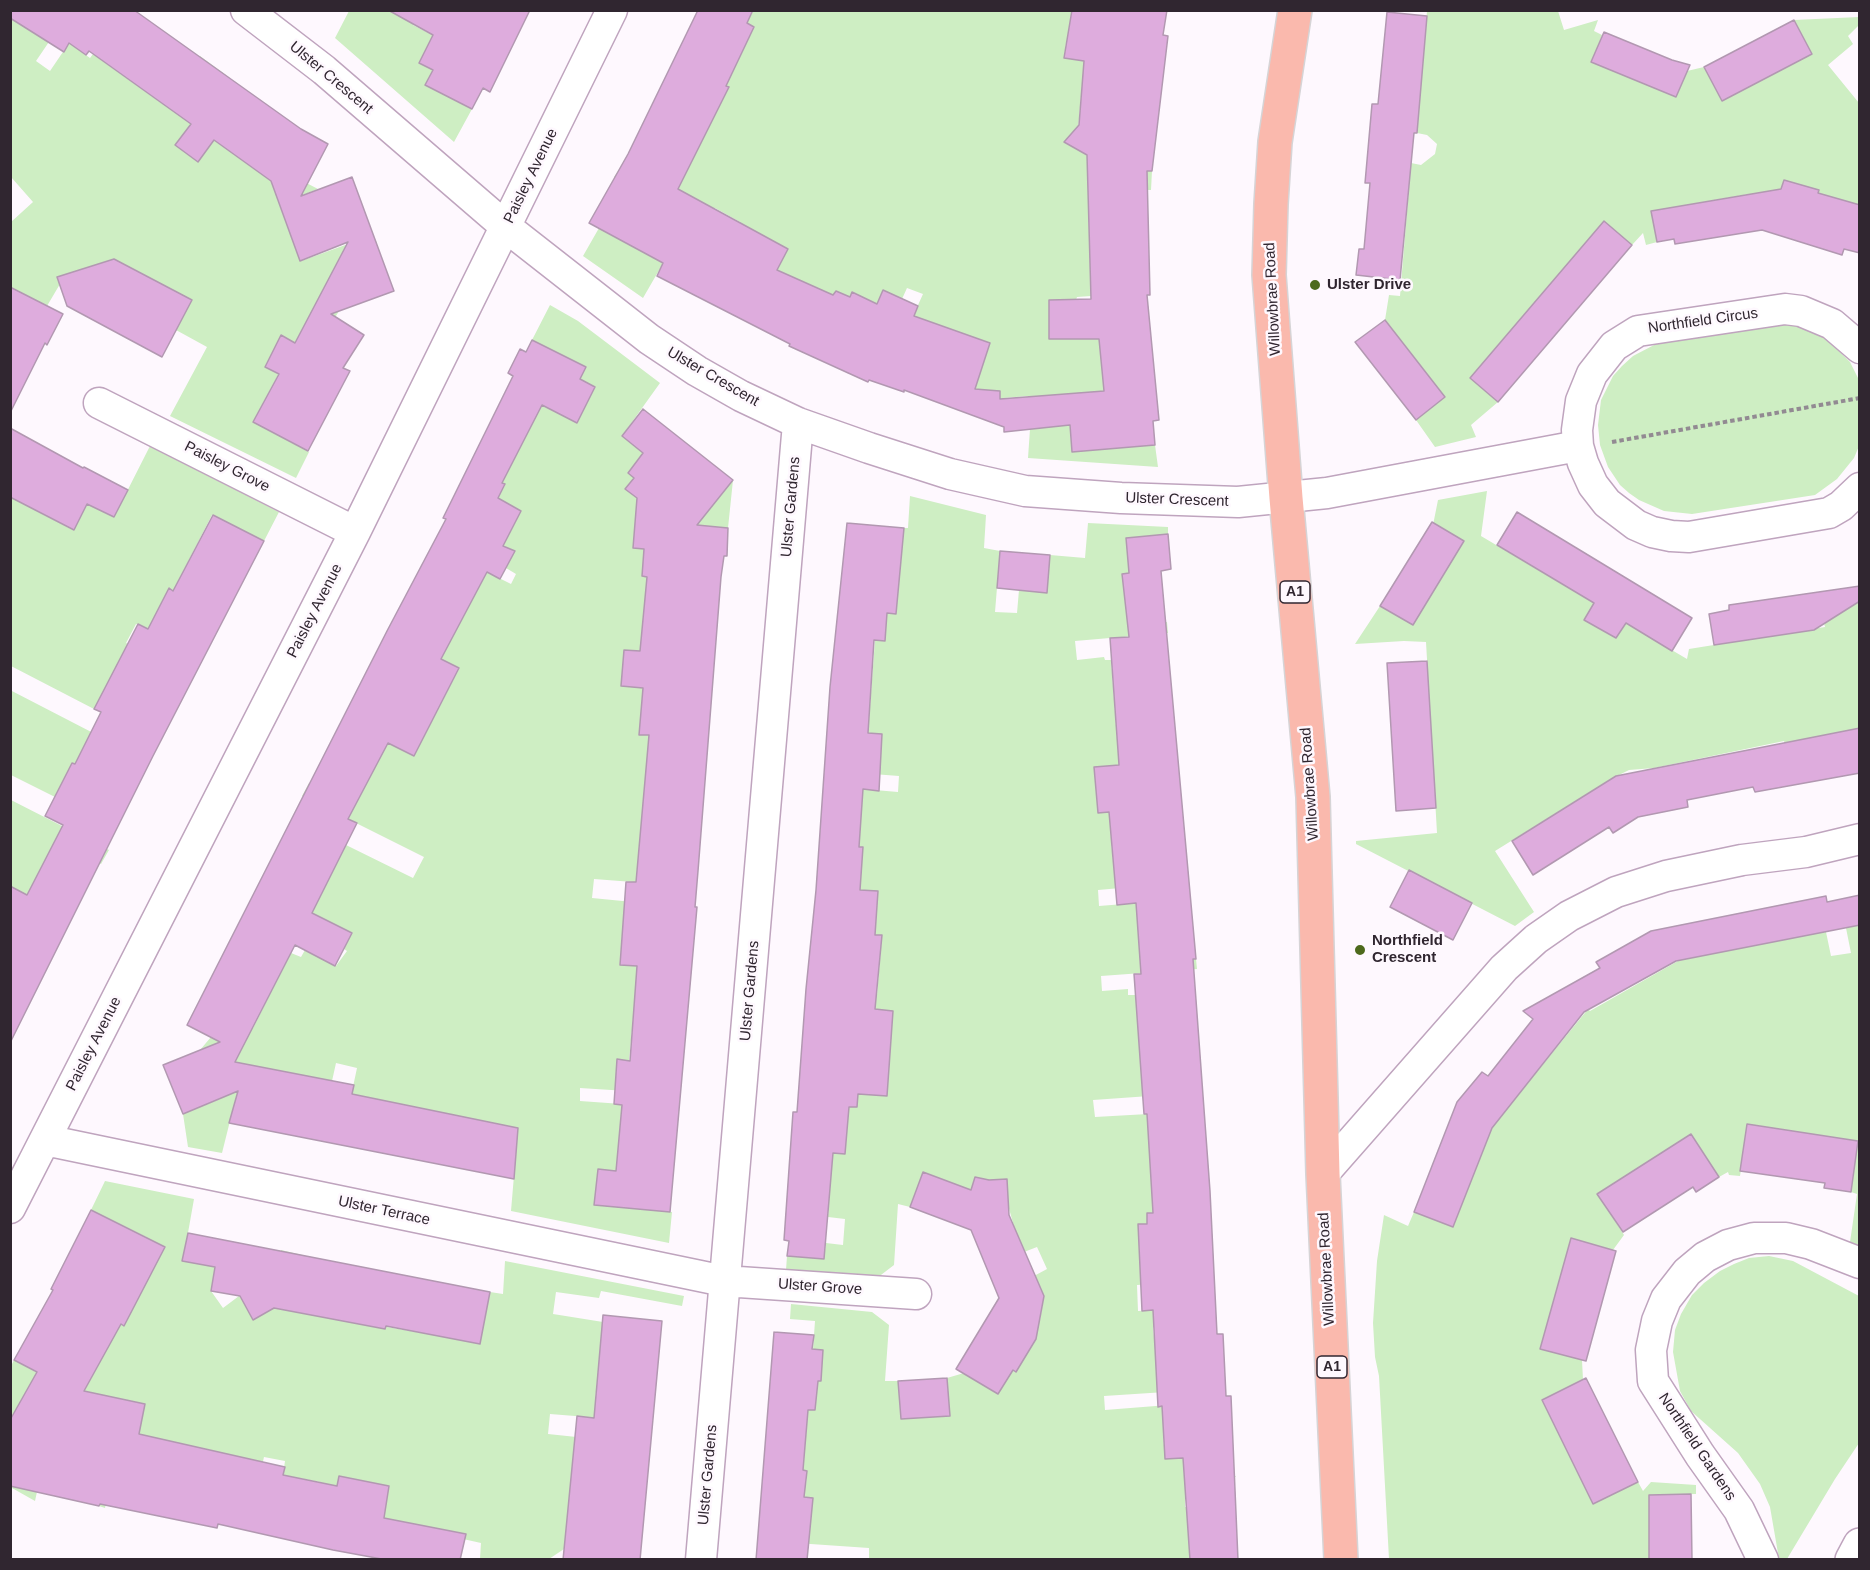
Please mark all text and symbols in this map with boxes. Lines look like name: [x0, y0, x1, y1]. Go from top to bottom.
street label: Ulster Crescent: [286, 38, 376, 118]
street label: Paisley Avenue: [500, 126, 562, 226]
street label: Willowbrae Road: [1261, 242, 1285, 356]
place label: Ulster Drive: [1327, 276, 1411, 294]
marker: Ulster Drive: [1308, 278, 1322, 292]
street label: Northfield Circus: [1647, 304, 1759, 338]
street label: Ulster Crescent: [664, 343, 762, 411]
street label: Paisley Grove: [181, 438, 273, 496]
street label: Ulster Gardens: [778, 456, 804, 558]
street label: Ulster Crescent: [1125, 489, 1229, 511]
street label: Paisley Avenue: [284, 561, 346, 661]
road number: A1: [1280, 581, 1310, 603]
street label: Willowbrae Road: [1297, 727, 1323, 841]
place label: Northfield Crescent: [1372, 932, 1443, 967]
street label: Ulster Gardens: [737, 940, 763, 1042]
marker: Northfield Crescent: [1353, 943, 1367, 957]
street label: Paisley Avenue: [63, 994, 125, 1094]
street label: Ulster Terrace: [336, 1192, 432, 1230]
street label: Willowbrae Road: [1315, 1212, 1339, 1326]
street label: Ulster Grove: [777, 1275, 863, 1299]
road number: A1: [1317, 1356, 1347, 1378]
street label: Northfield Gardens: [1654, 1390, 1740, 1504]
street label: Ulster Gardens: [695, 1424, 721, 1526]

